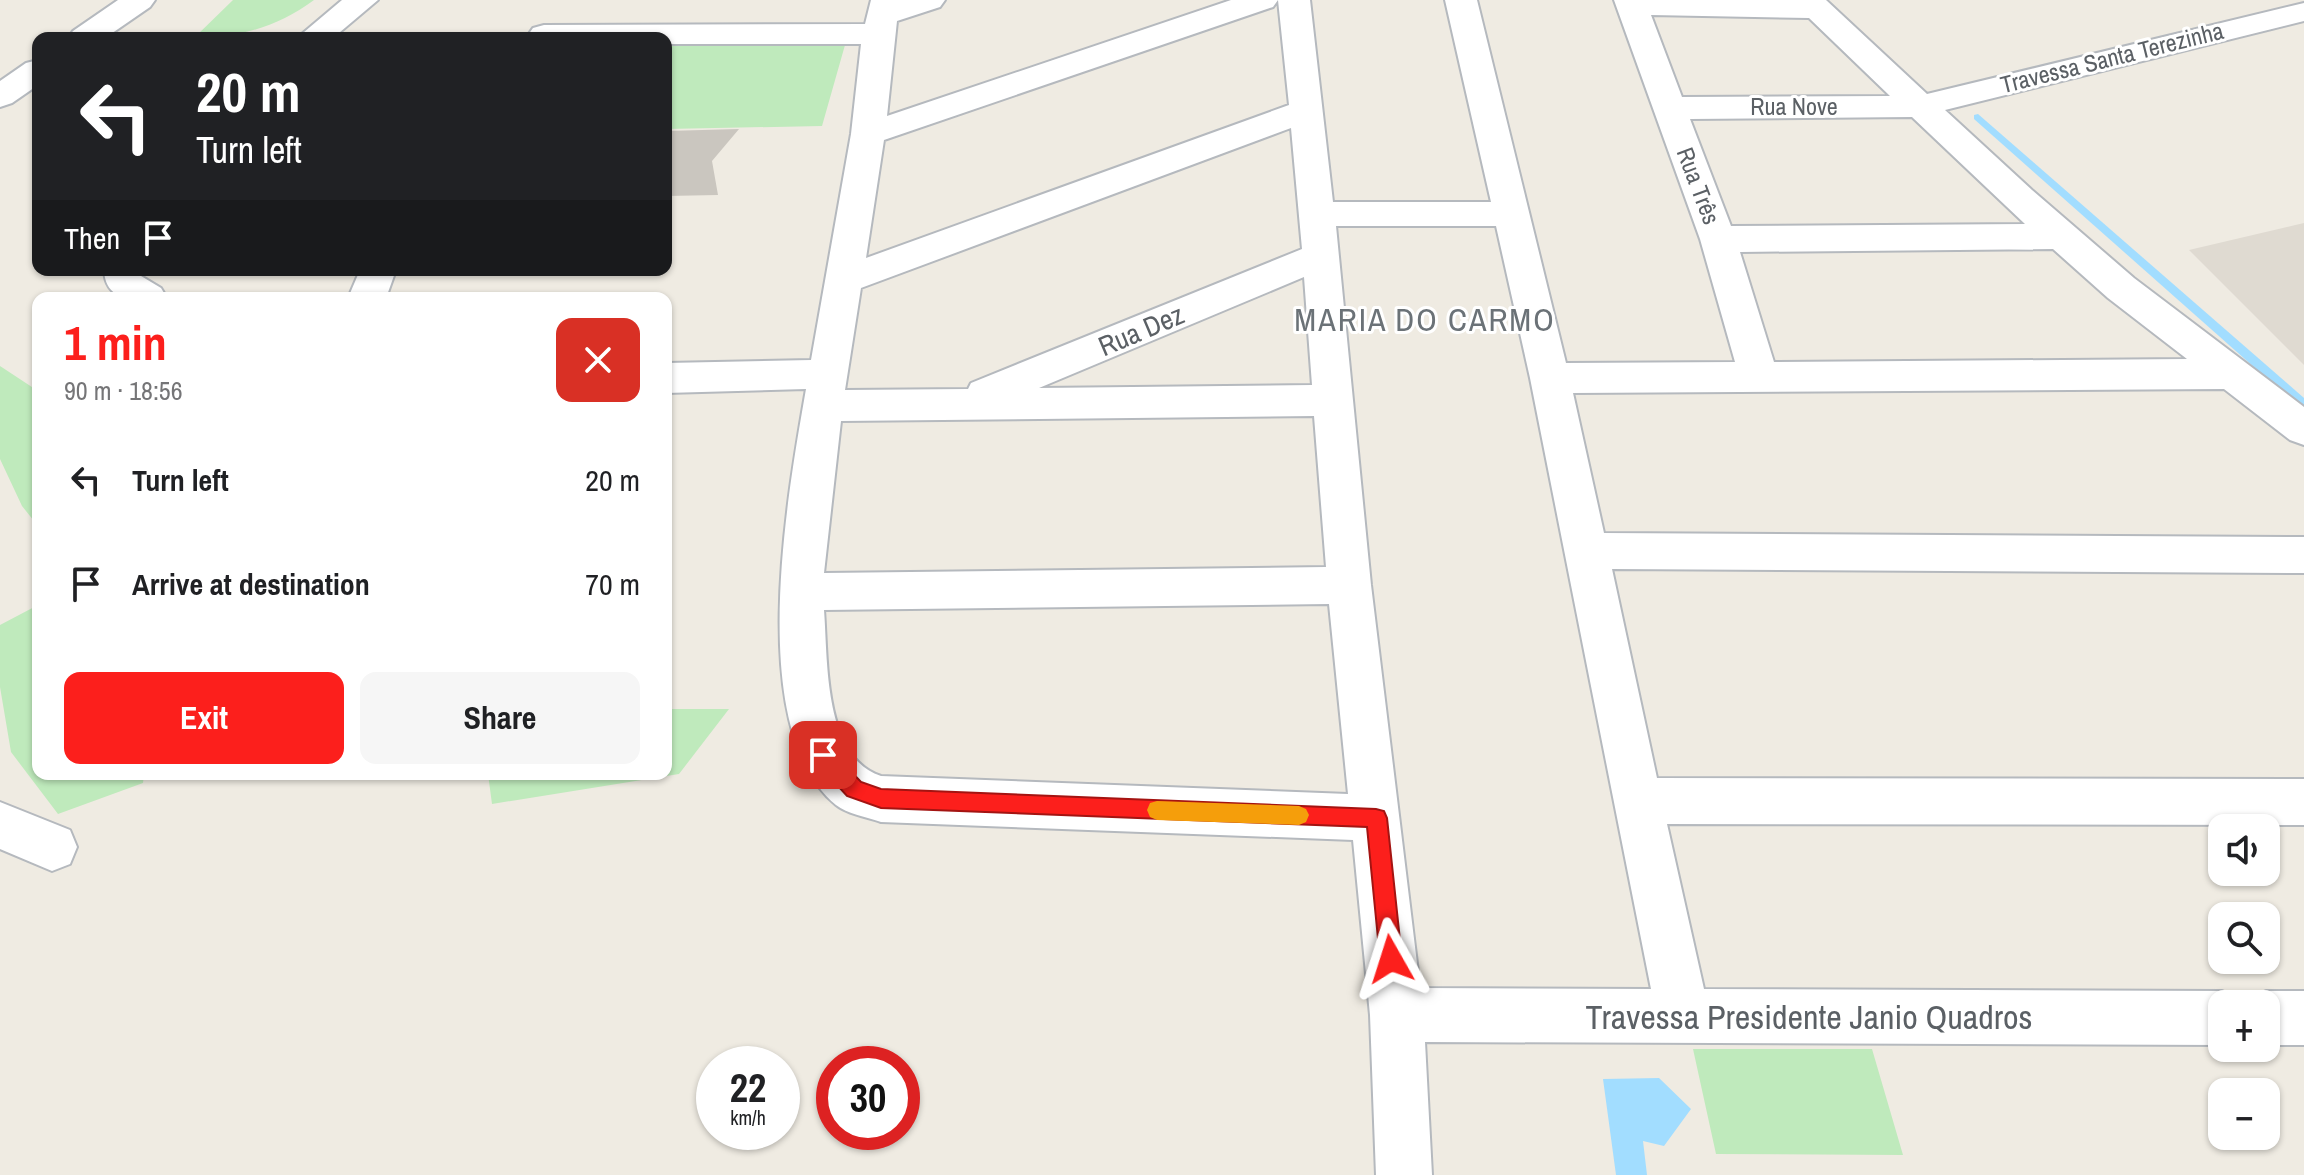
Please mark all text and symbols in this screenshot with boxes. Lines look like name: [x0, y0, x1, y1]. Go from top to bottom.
street label: Travessa Santa Terezinha: [1997, 14, 2227, 100]
text: 20 m: [196, 54, 301, 129]
icon: left: [64, 64, 168, 168]
street label: Rua Nove: [1750, 90, 1838, 122]
text: Turn left: [196, 126, 302, 174]
street label: Rua Três: [1670, 143, 1728, 229]
icon: arrive: [136, 216, 180, 260]
text: Then: [64, 218, 120, 258]
street label: Rua Dez: [1092, 295, 1190, 365]
district label: MARIA DO CARMO: [1294, 298, 1556, 341]
text: 1 min: [64, 310, 167, 375]
button: close: [556, 318, 640, 402]
text: 90 m · 18:56: [64, 373, 183, 408]
icon: left: [64, 458, 108, 502]
text: Turn left: [132, 460, 229, 500]
text: 20 m: [585, 460, 640, 500]
icon: arrive: [64, 562, 108, 606]
text: Arrive at destination: [132, 564, 370, 604]
text: 70 m: [585, 564, 640, 604]
button: Exit: [64, 672, 344, 764]
button: Share: [360, 672, 640, 764]
pin: [789, 721, 857, 789]
icon: arrive: [801, 733, 845, 777]
map controls: [2208, 814, 2280, 1150]
button: sound: [2208, 814, 2280, 886]
button: search: [2208, 902, 2280, 974]
position arrow: [1349, 917, 1433, 1001]
button: +: [2208, 990, 2280, 1062]
street label: Travessa Presidente Janio Quadros: [1586, 994, 2032, 1040]
speed limit sign: 30: [816, 1046, 920, 1150]
text: 22: [730, 1061, 766, 1114]
button: −: [2208, 1078, 2280, 1150]
text: km/h: [730, 1104, 766, 1131]

